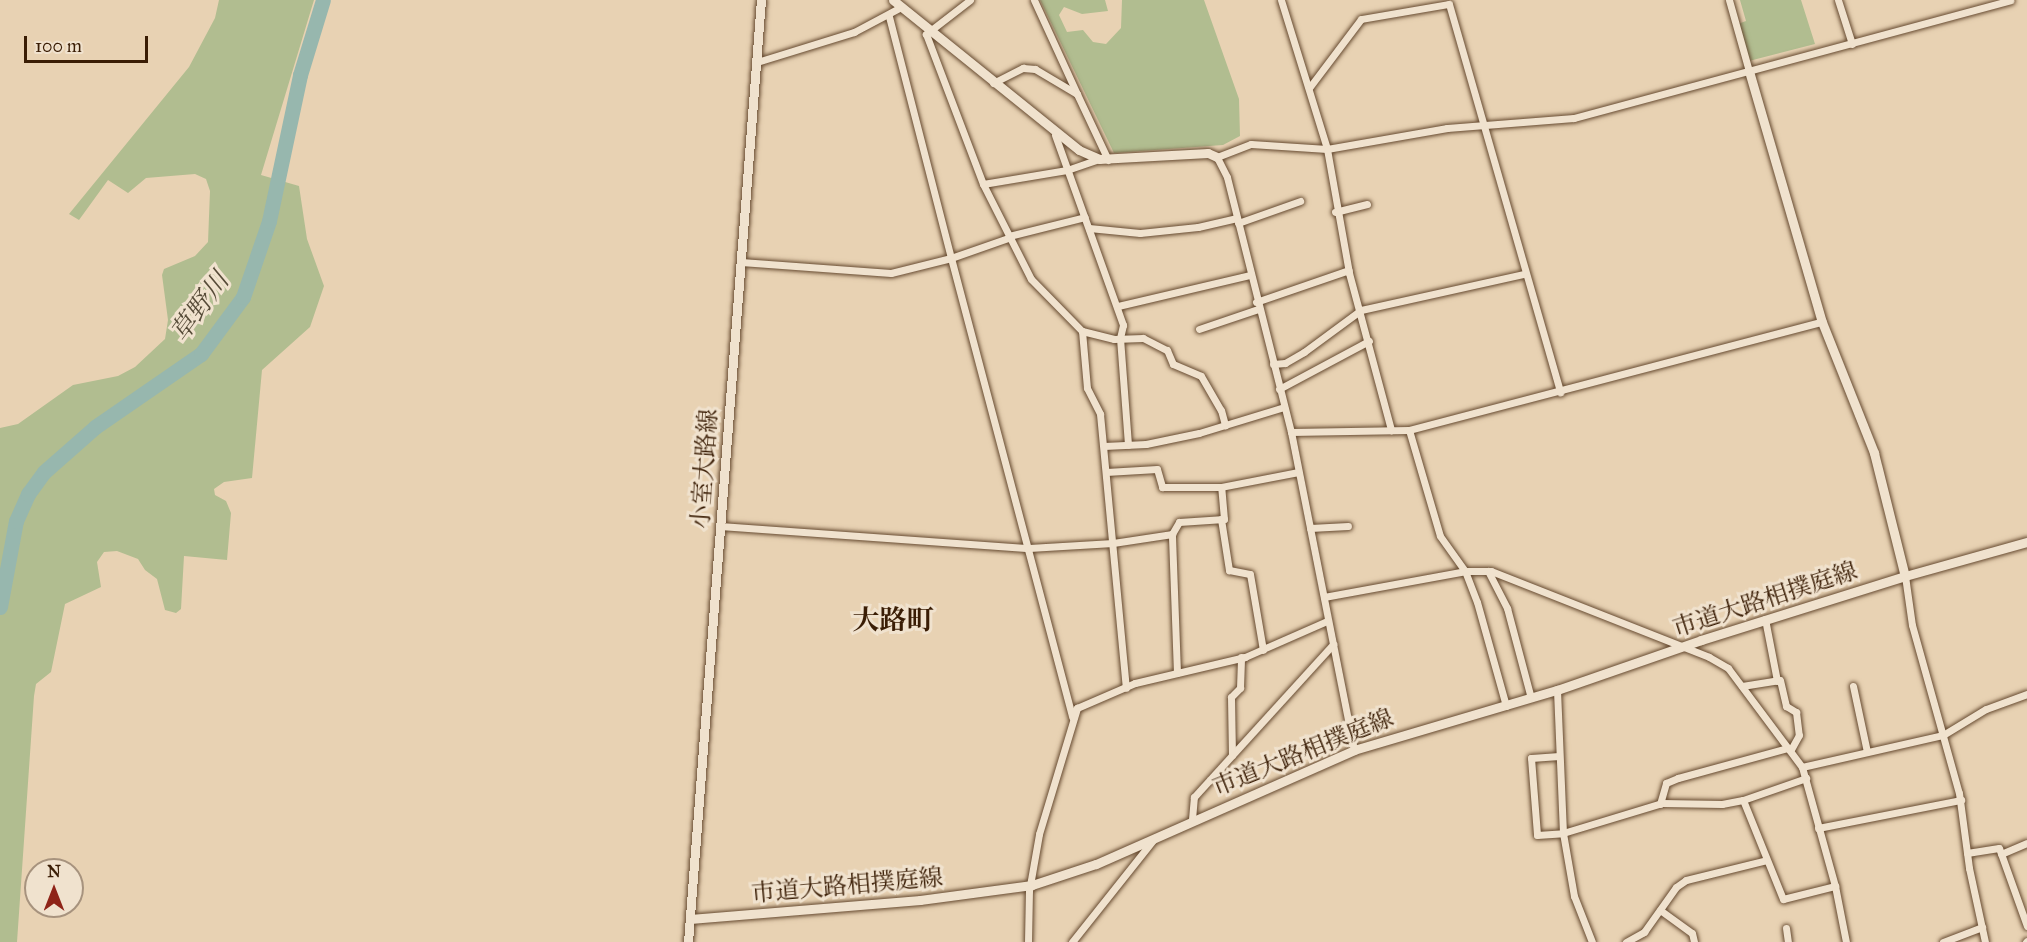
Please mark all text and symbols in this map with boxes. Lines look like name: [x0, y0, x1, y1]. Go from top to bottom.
scale bar: [27, 24, 152, 62]
text: 100 m: [35, 35, 82, 57]
water label: 草野川: [164, 266, 236, 348]
street label: 小室大路線: [686, 408, 724, 530]
street label: 市道大路相撲庭線: [1669, 557, 1861, 643]
district label: 大路町: [853, 604, 933, 636]
street label: 市道大路相撲庭線: [1209, 704, 1397, 802]
north arrow: [24, 858, 84, 918]
text: N: [47, 862, 61, 881]
street label: 市道大路相撲庭線: [750, 863, 944, 909]

